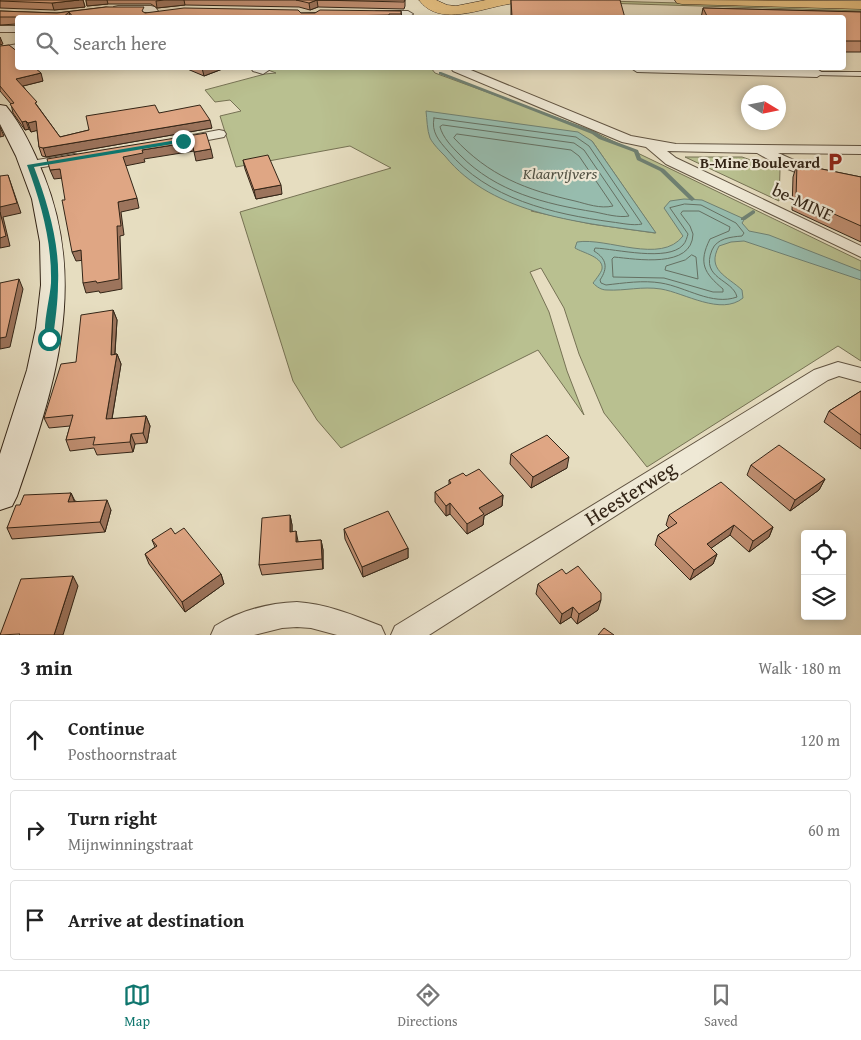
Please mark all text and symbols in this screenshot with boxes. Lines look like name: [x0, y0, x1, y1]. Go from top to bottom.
search box: [15, 15, 846, 70]
icon: search: [33, 29, 61, 57]
text: Search here: [73, 29, 167, 57]
north arrow: [741, 85, 786, 130]
route end: [172, 130, 195, 153]
parking icon: B-Mine Boulevard: [824, 151, 846, 173]
place label: B-Mine Boulevard: [700, 152, 820, 173]
water label: Klaarvijvers: [522, 161, 597, 185]
street label: be-MINE: [768, 176, 838, 228]
route start: [38, 328, 61, 351]
street label: Heesterweg: [578, 452, 682, 533]
map controls: [801, 530, 846, 620]
button: locate: [801, 530, 846, 575]
button: layers: [801, 575, 846, 620]
text: 3 min: [20, 652, 72, 683]
text: Walk · 180 m: [758, 656, 841, 680]
text: Continue: [68, 714, 145, 742]
icon: ahead: [21, 726, 49, 754]
text: 120 m: [800, 728, 840, 752]
text: Posthoornstraat: [68, 742, 177, 766]
text: Turn right: [68, 804, 157, 832]
icon: right: [21, 816, 49, 844]
text: 60 m: [808, 818, 840, 842]
text: Mijnwinningstraat: [68, 832, 193, 856]
icon: arrive: [21, 906, 49, 934]
text: Arrive at destination: [68, 906, 244, 934]
tab: Map: [123, 981, 151, 1031]
tab: Directions: [397, 981, 458, 1031]
tab: Saved: [704, 981, 738, 1031]

